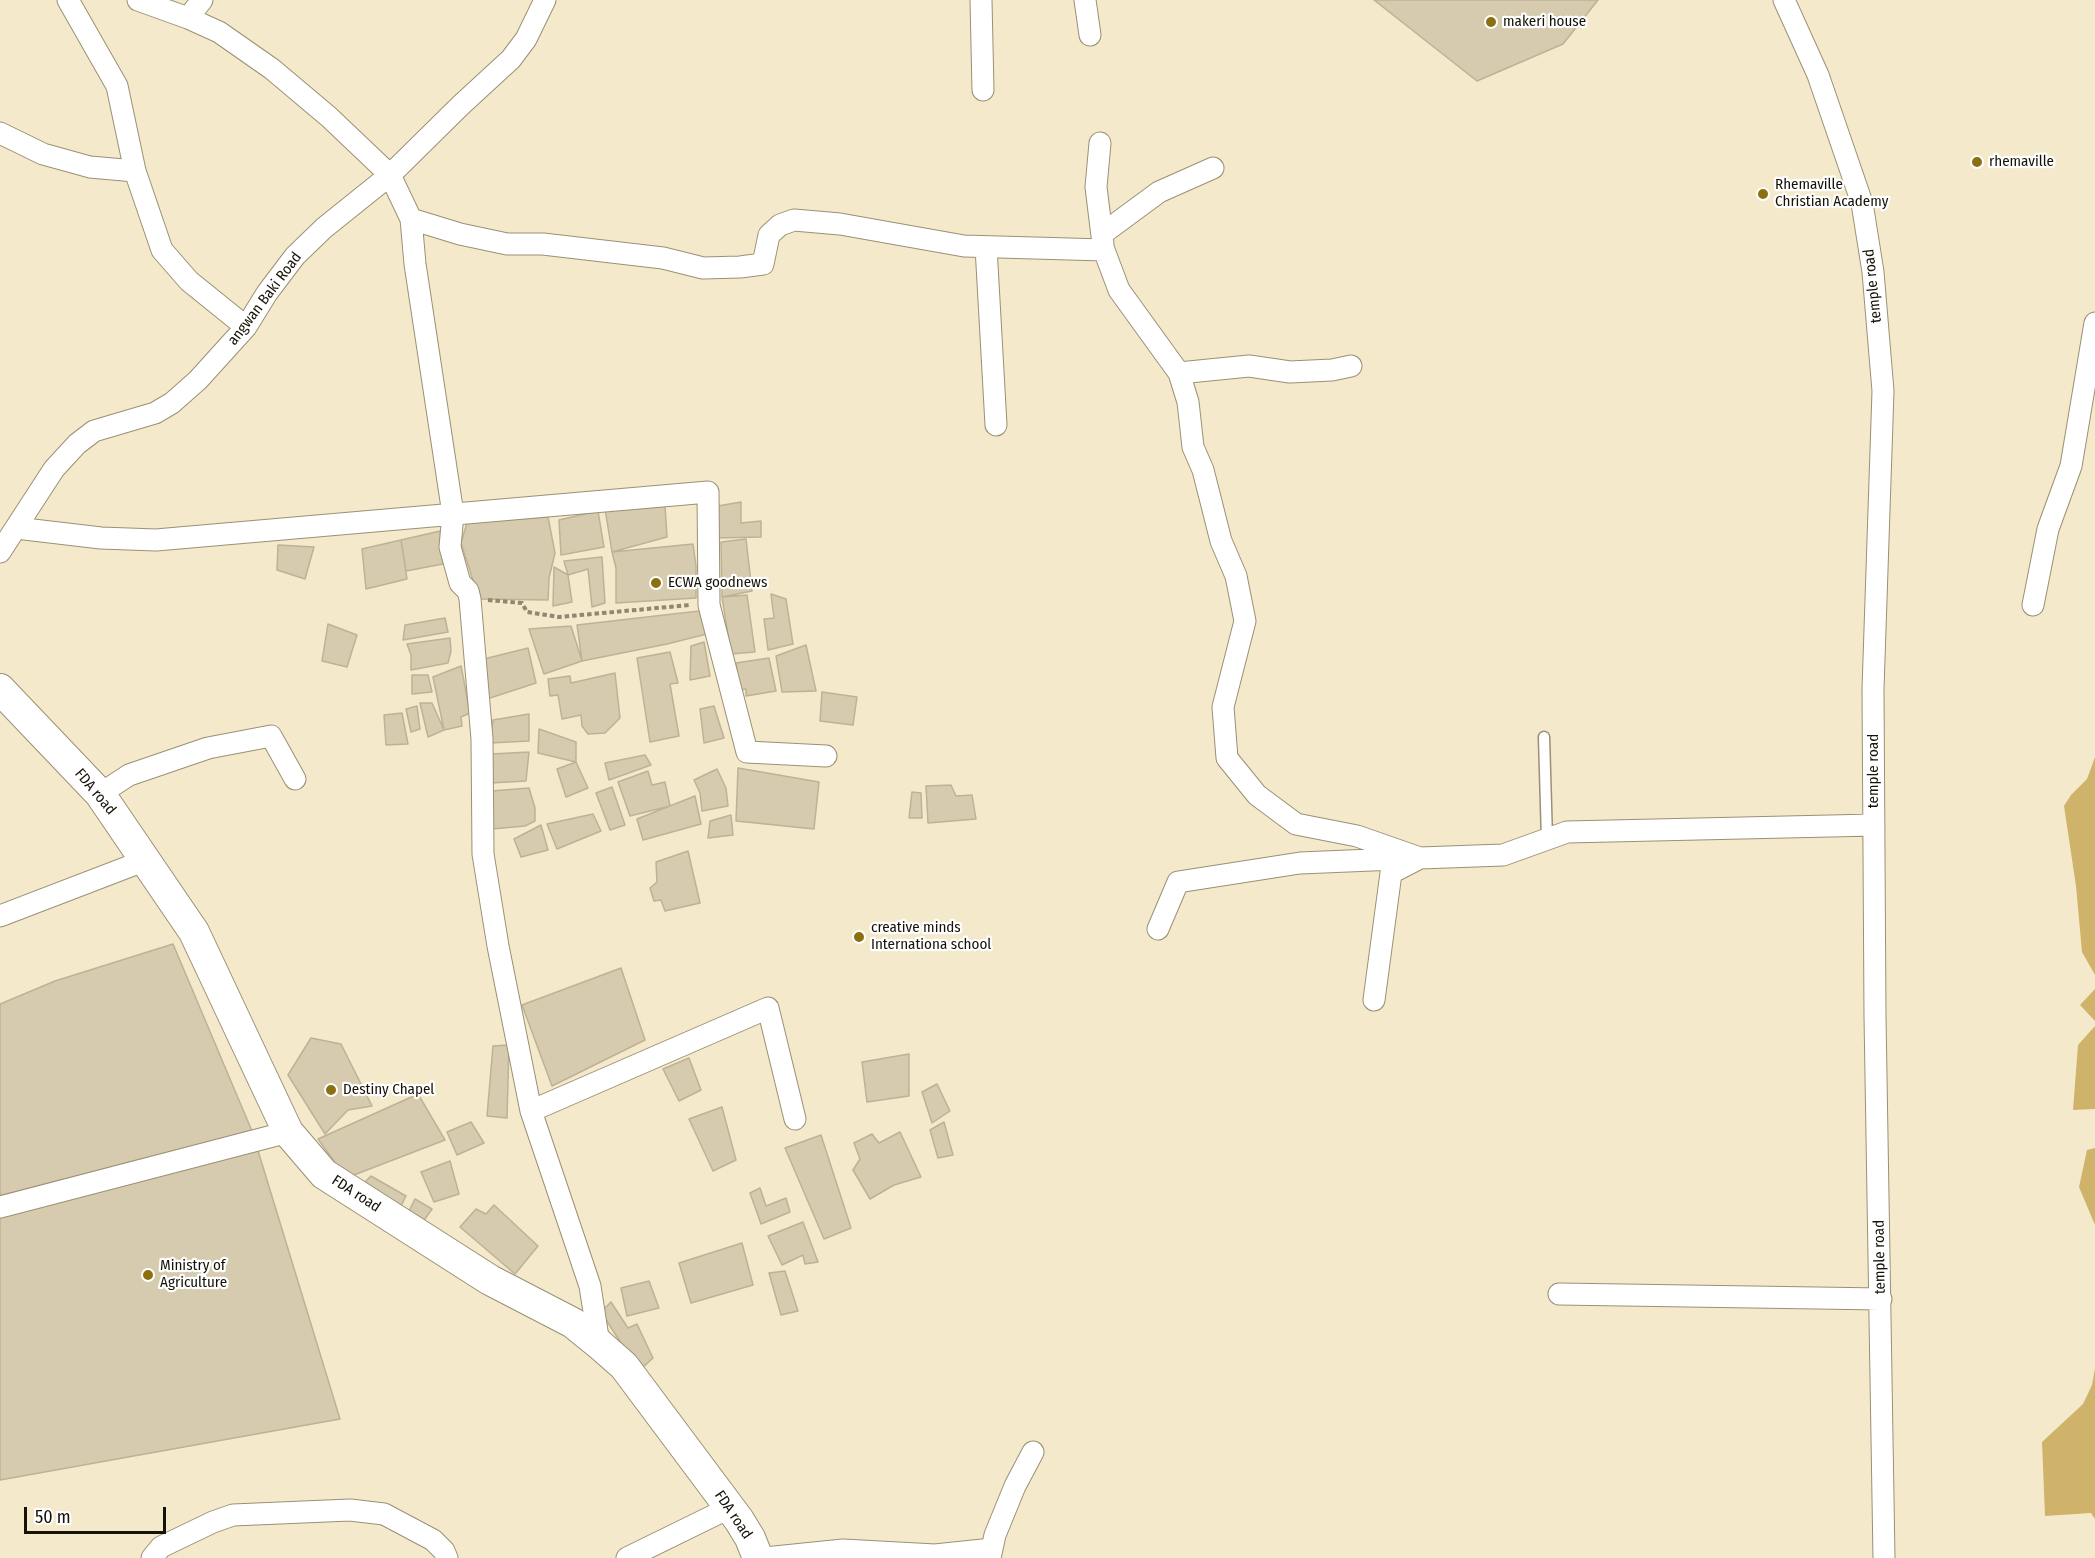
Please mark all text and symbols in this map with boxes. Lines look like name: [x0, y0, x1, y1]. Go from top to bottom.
place label: makeri house: [1503, 13, 1586, 31]
marker: makeri house: [1484, 15, 1498, 29]
place label: rhemaville: [1989, 153, 2054, 171]
marker: rhemaville: [1970, 155, 1984, 169]
place label: Rhemaville Christian Academy: [1775, 176, 1888, 211]
marker: Rhemaville Christian Academy: [1756, 187, 1770, 201]
street label: temple road: [1860, 248, 1886, 324]
street label: angwan Baki Road: [224, 249, 306, 349]
place label: ECWA goodnews: [668, 574, 767, 592]
marker: ECWA goodnews: [649, 576, 663, 590]
street label: temple road: [1865, 734, 1883, 808]
street label: FDA road: [71, 765, 119, 819]
place label: creative minds Internationa school: [871, 919, 991, 954]
marker: creative minds Internationa school: [852, 930, 866, 944]
place label: Destiny Chapel: [343, 1081, 434, 1099]
marker: Destiny Chapel: [324, 1083, 338, 1097]
street label: FDA road: [328, 1172, 384, 1216]
street label: temple road: [1870, 1220, 1890, 1294]
place label: Ministry of Agriculture: [160, 1257, 227, 1292]
marker: Ministry of Agriculture: [141, 1268, 155, 1282]
street label: FDA road: [710, 1487, 756, 1543]
scale bar: [27, 1495, 170, 1533]
text: 50 m: [35, 1506, 71, 1528]

